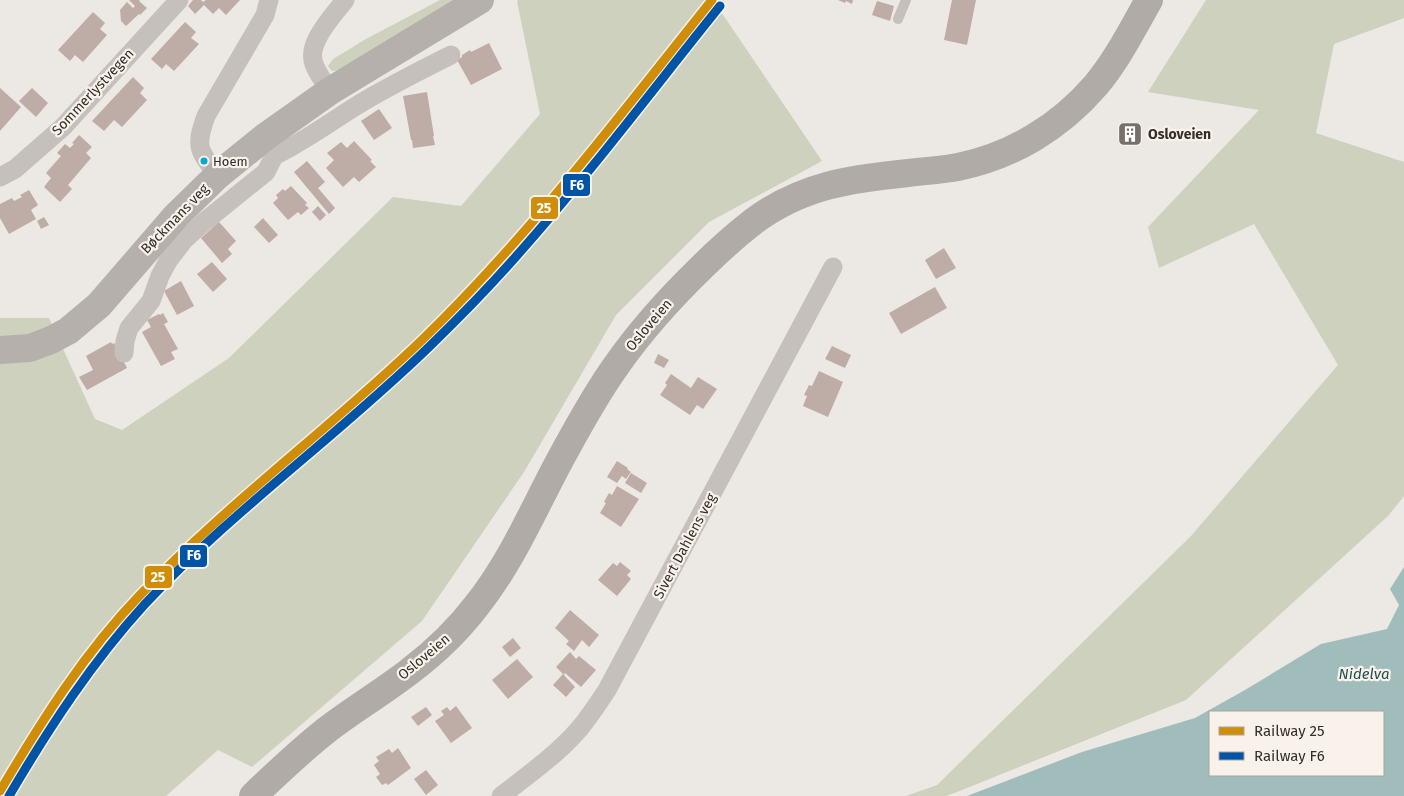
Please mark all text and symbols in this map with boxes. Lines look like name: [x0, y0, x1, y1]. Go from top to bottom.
street label: Sommerlystvegen: [48, 45, 138, 139]
building icon: Osloveien: [1117, 121, 1143, 147]
place label: Osloveien: [1148, 126, 1211, 143]
place label: Hoem: [213, 154, 248, 169]
marker: Hoem: [199, 156, 209, 166]
line badge: F6: [562, 173, 591, 197]
text: F6: [570, 177, 584, 194]
street label: Bøckmans veg: [138, 180, 213, 257]
line badge: 25: [530, 196, 559, 220]
text: 25: [537, 200, 552, 217]
street label: Osloveien: [622, 296, 676, 354]
street label: Sivert Dahlens veg: [650, 490, 720, 602]
line badge: F6: [179, 544, 208, 568]
text: F6: [187, 547, 201, 564]
line badge: 25: [144, 565, 173, 589]
text: 25: [151, 569, 166, 586]
street label: Osloveien: [395, 630, 453, 684]
water label: Nidelva: [1339, 665, 1389, 683]
legend: [1209, 711, 1384, 776]
text: Railway 25: [1254, 722, 1325, 740]
text: Railway F6: [1254, 747, 1325, 765]

